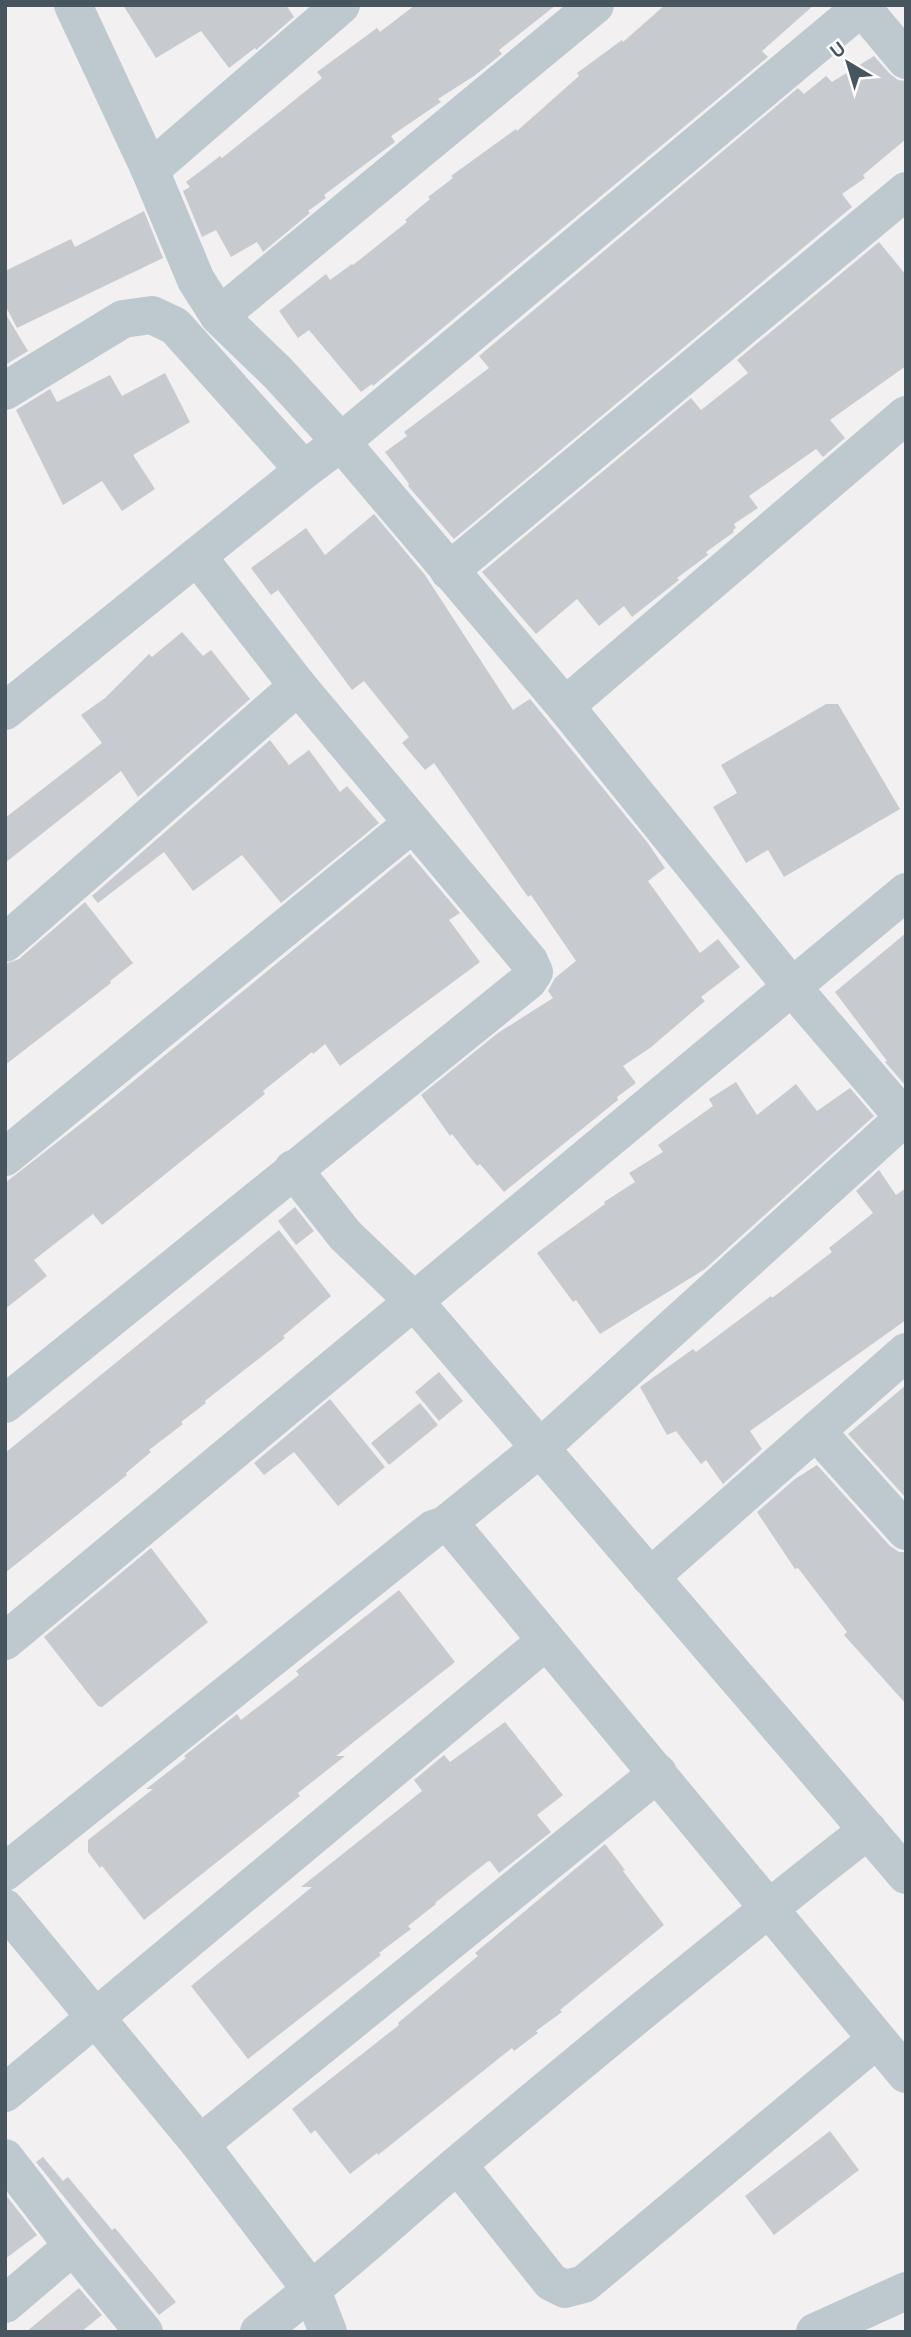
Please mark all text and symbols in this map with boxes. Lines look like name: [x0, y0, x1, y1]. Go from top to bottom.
north arrow: [813, 28, 883, 98]
text: U: [825, 36, 851, 64]

